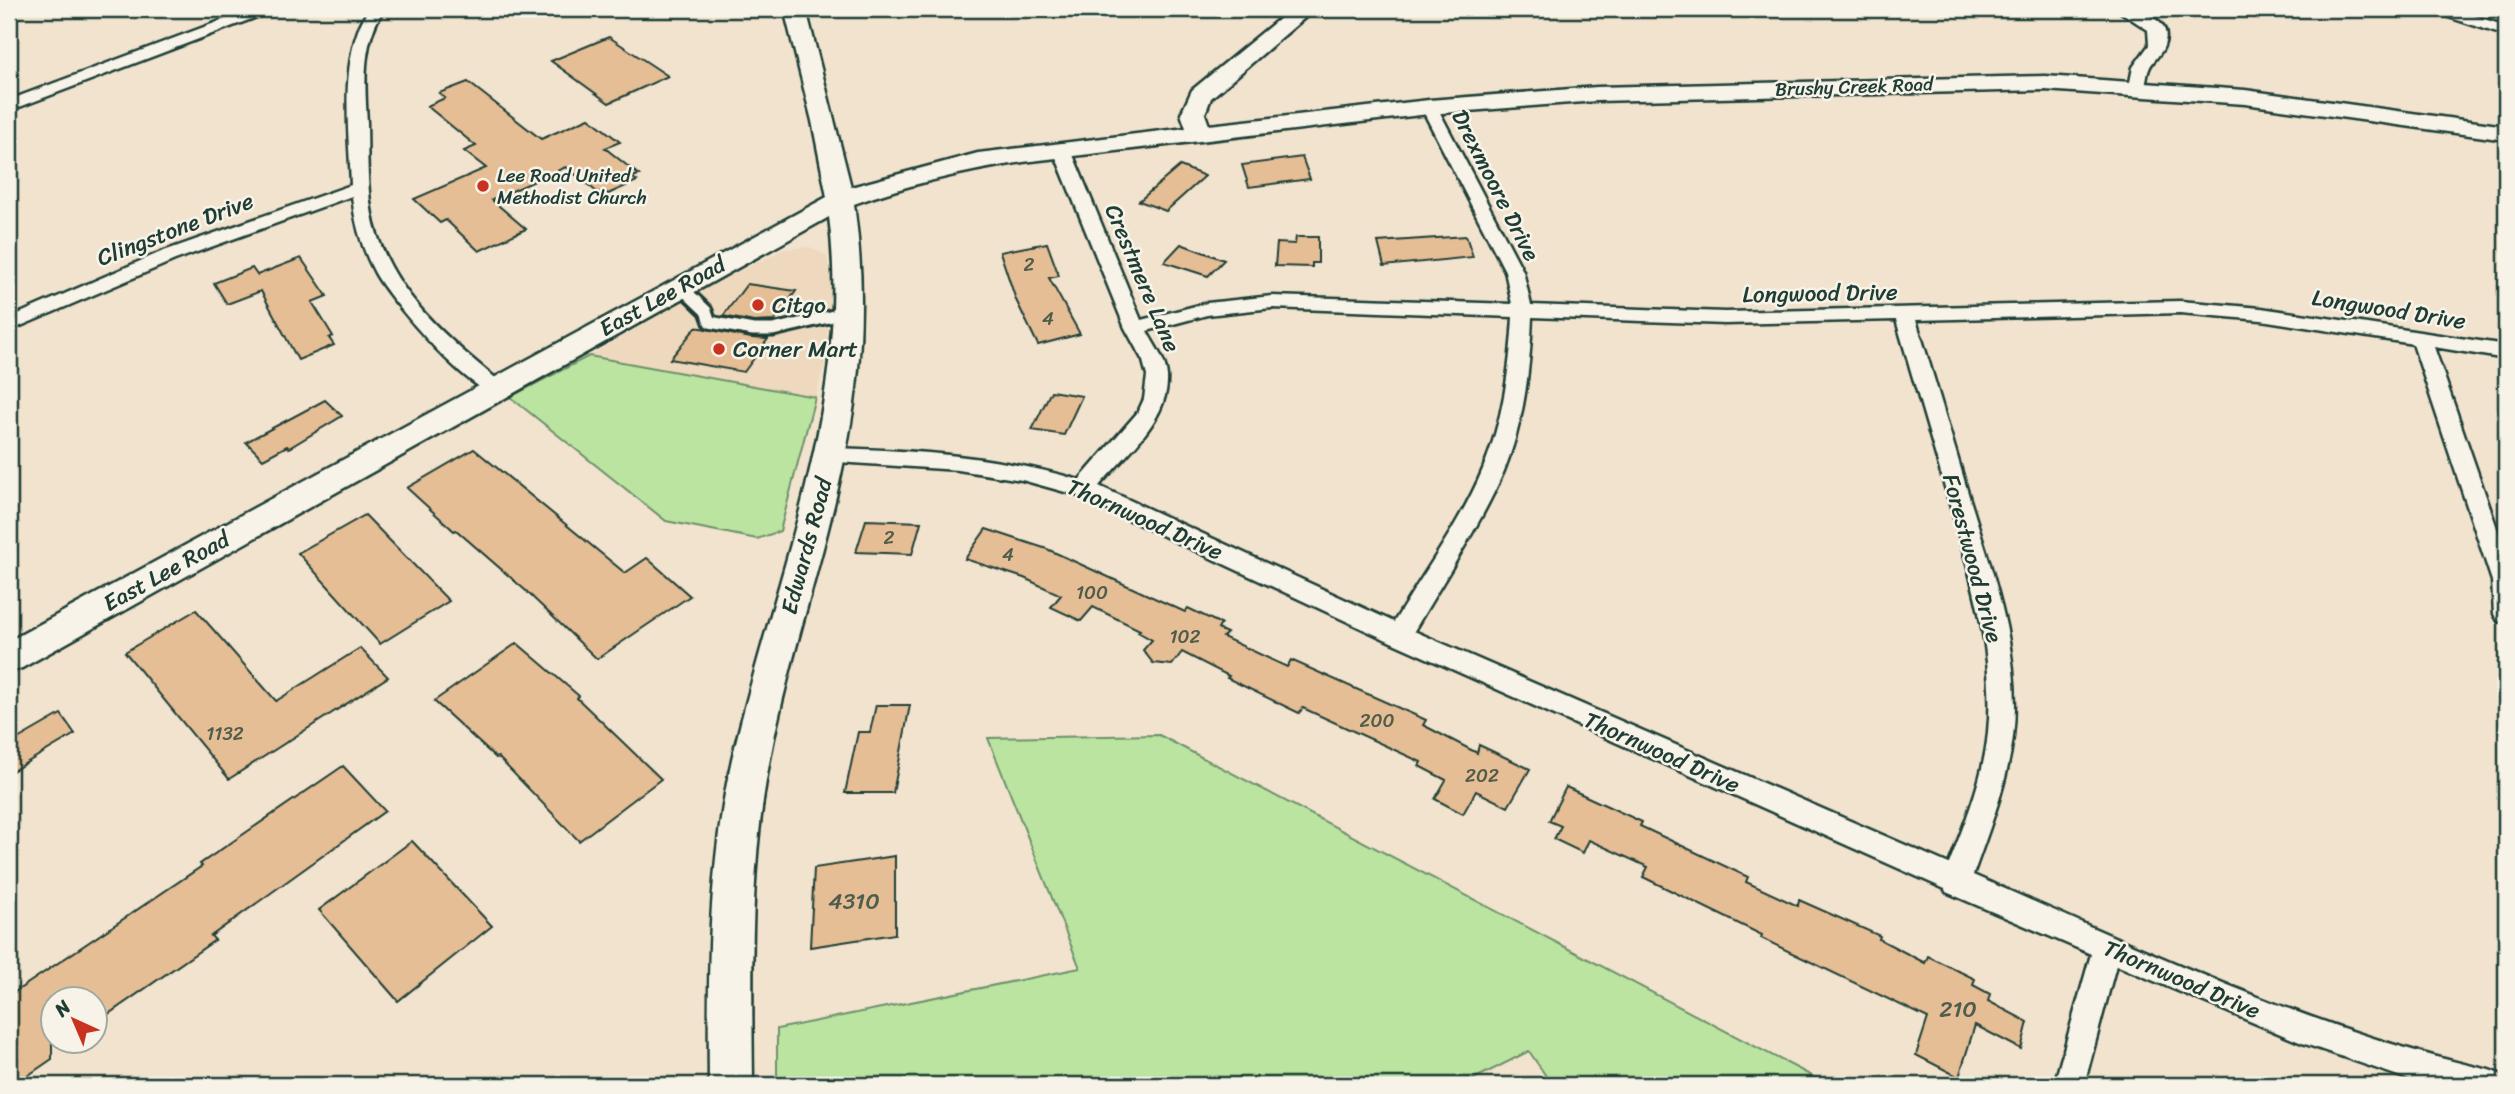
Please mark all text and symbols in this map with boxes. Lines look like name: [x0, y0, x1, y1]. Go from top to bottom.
street label: Brushy Creek Road: [1774, 67, 1936, 106]
street label: Drexmoore Drive: [1440, 102, 1552, 269]
place label: Lee Road United Methodist Church: [497, 159, 647, 214]
marker: Lee Road United Methodist Church: [475, 178, 491, 194]
street label: Clingstone Drive: [91, 181, 260, 278]
street label: Crestmere Lane: [1093, 198, 1192, 359]
street label: East Lee Road: [591, 244, 735, 348]
house number: 2: [1024, 248, 1035, 281]
street label: Longwood Drive: [1742, 272, 1898, 315]
street label: Longwood Drive: [2309, 277, 2469, 342]
place label: Citgo: [772, 285, 826, 326]
marker: Citgo: [750, 297, 766, 313]
house number: 4: [1042, 302, 1054, 335]
place label: Corner Mart: [733, 329, 858, 370]
marker: Corner Mart: [711, 341, 727, 357]
street label: Thornwood Drive: [1060, 467, 1230, 572]
street label: Forestwood Drive: [1930, 469, 2015, 647]
street label: Edwards Road: [769, 472, 845, 619]
street label: East Lee Road: [95, 519, 239, 623]
house number: 2: [884, 521, 895, 554]
house number: 4: [1002, 538, 1014, 571]
house number: 100: [1076, 576, 1108, 609]
house number: 102: [1169, 620, 1201, 653]
street label: Thornwood Drive: [1577, 700, 1747, 805]
house number: 200: [1360, 704, 1394, 737]
house number: 1132: [206, 717, 244, 750]
house number: 202: [1465, 759, 1499, 792]
house number: 4310: [828, 881, 880, 922]
street label: Thornwood Drive: [2097, 928, 2267, 1031]
north arrow: [38, 986, 108, 1056]
house number: 210: [1939, 989, 1977, 1030]
text: N: [46, 991, 79, 1025]

